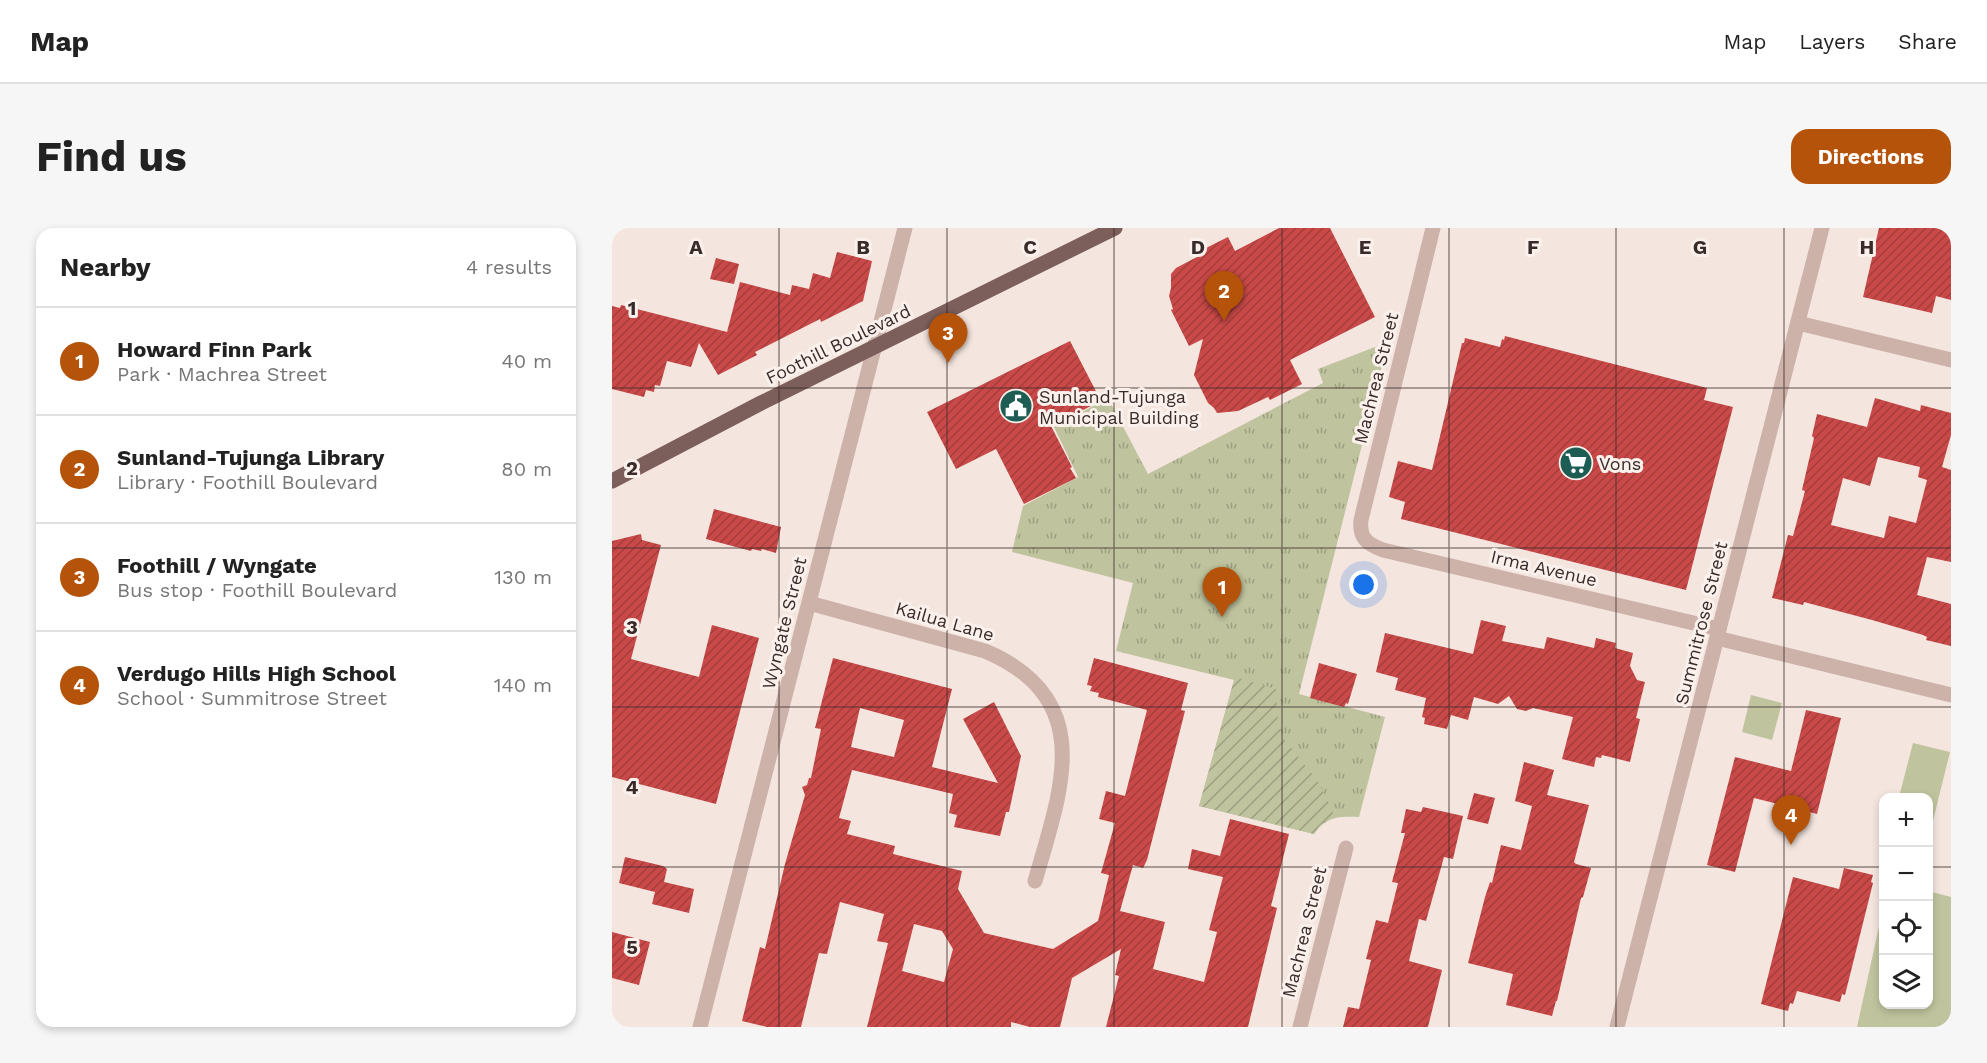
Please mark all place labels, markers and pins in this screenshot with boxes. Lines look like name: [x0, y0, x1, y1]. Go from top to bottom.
pin: 2: [1204, 272, 1244, 321]
pin: 3: [928, 314, 968, 363]
place label: Sunland-Tujunga Municipal Building: [1039, 386, 1199, 428]
public building icon: Sunland-Tujunga Municipal Building: [998, 388, 1034, 424]
supermarket icon: Vons: [1558, 445, 1594, 481]
place label: Vons: [1599, 453, 1641, 474]
pin: 1: [1202, 568, 1242, 617]
pin: 4: [1772, 796, 1810, 845]

